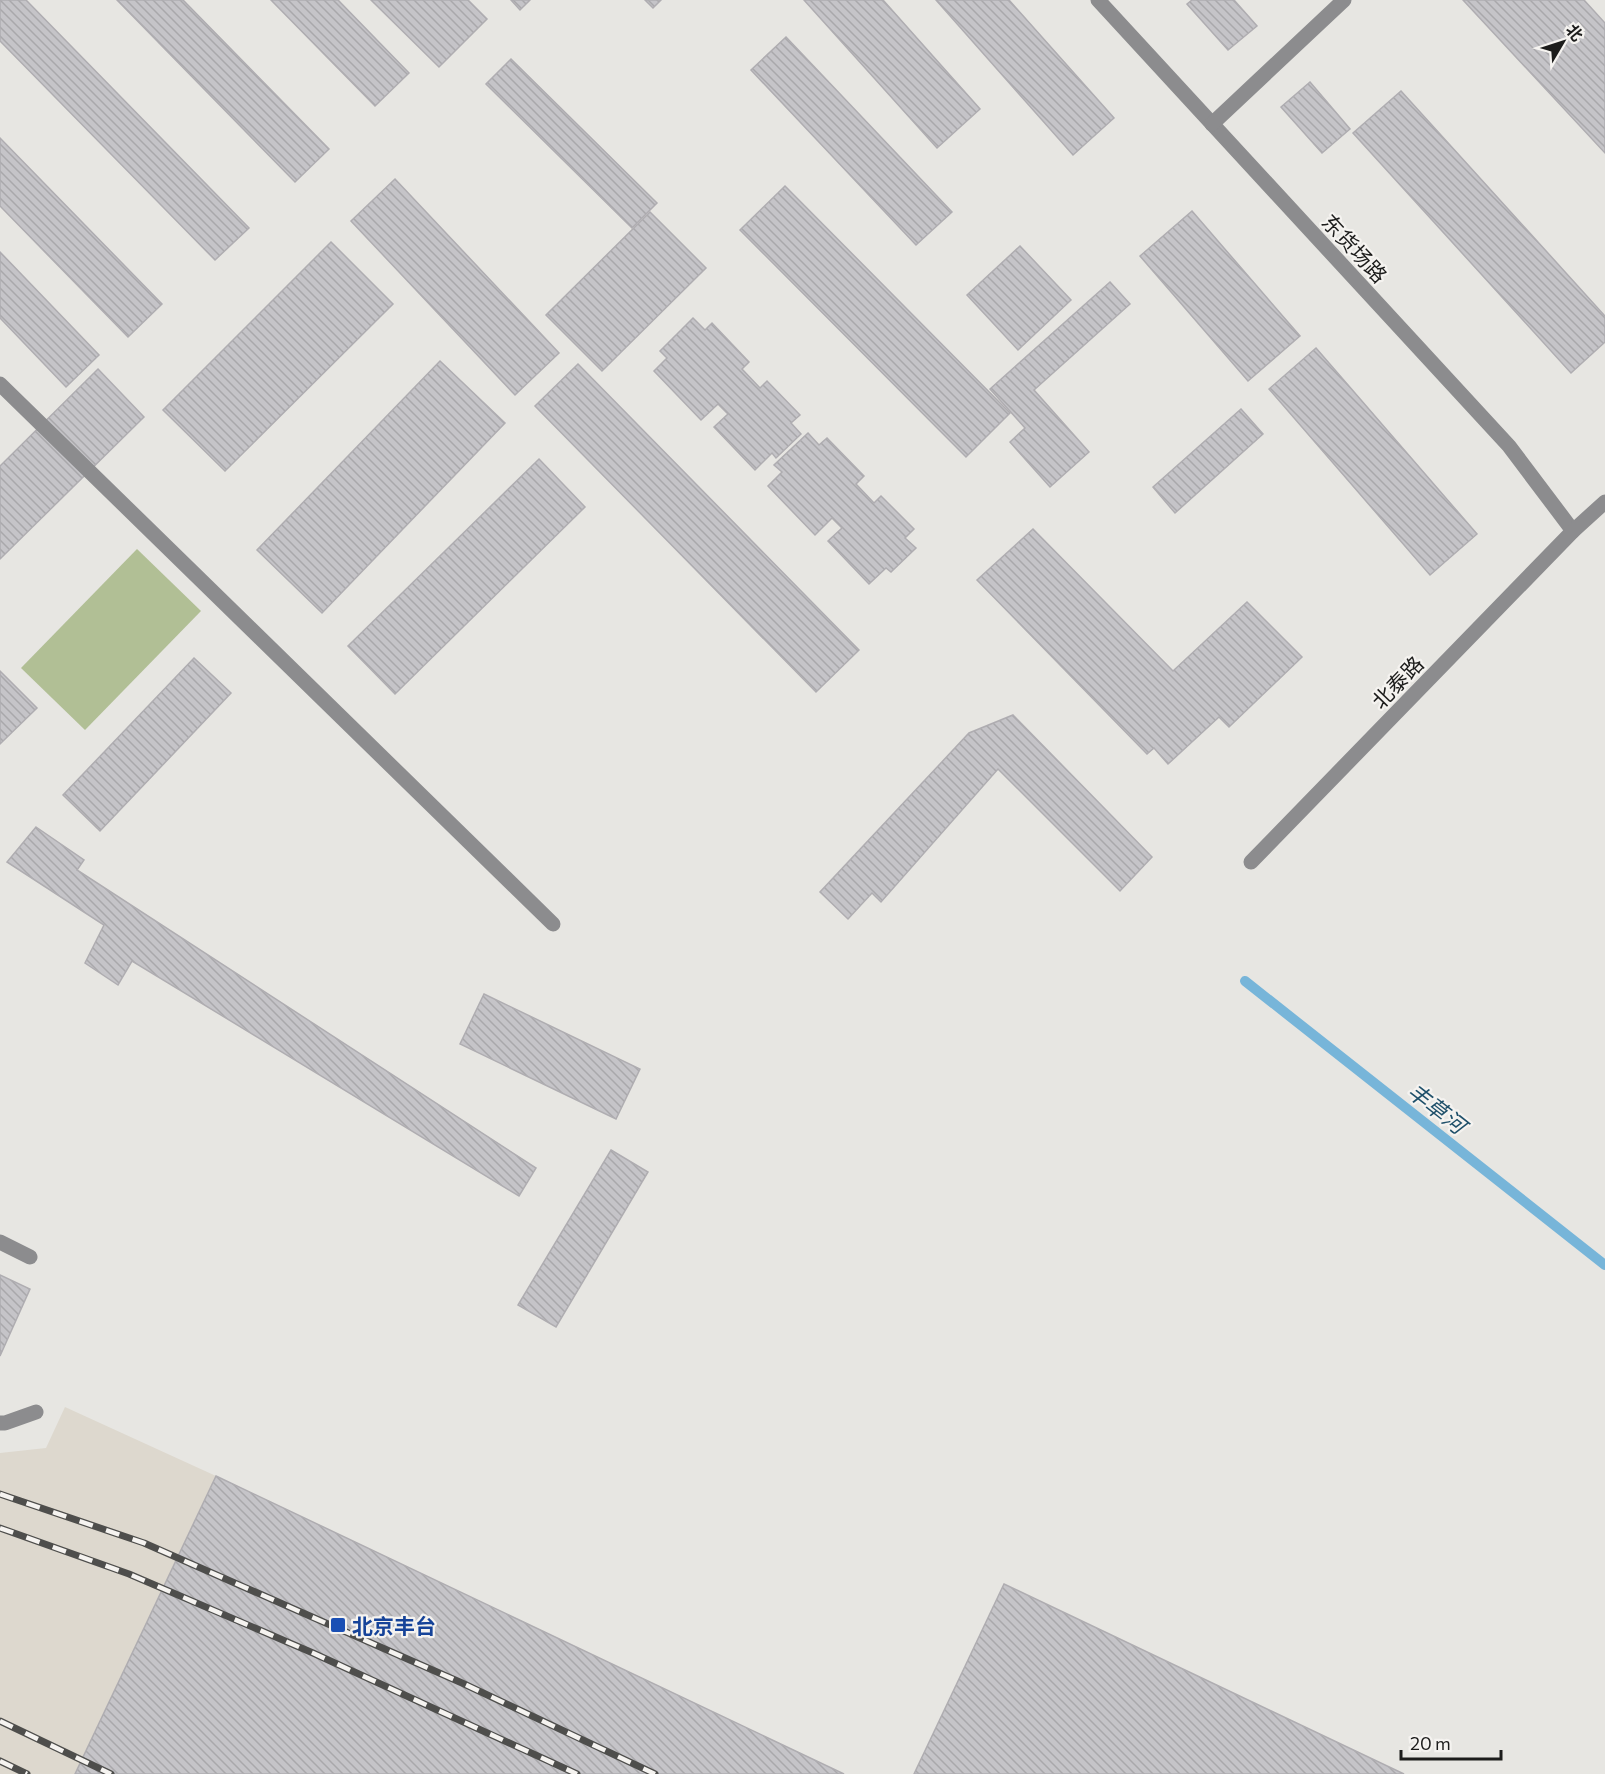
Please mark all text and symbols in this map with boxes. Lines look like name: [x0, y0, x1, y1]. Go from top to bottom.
north arrow: [1533, 12, 1593, 72]
text: 北: [1563, 20, 1587, 44]
street label: 东货场路: [1317, 209, 1393, 287]
street label: 北泰路: [1366, 651, 1428, 713]
water label: 丰草河: [1403, 1077, 1474, 1141]
place label: 北京丰台: [352, 1613, 436, 1638]
marker: 北京丰台: [329, 1616, 347, 1634]
scale bar: [1401, 1723, 1502, 1761]
text: 20 m: [1410, 1732, 1451, 1754]

